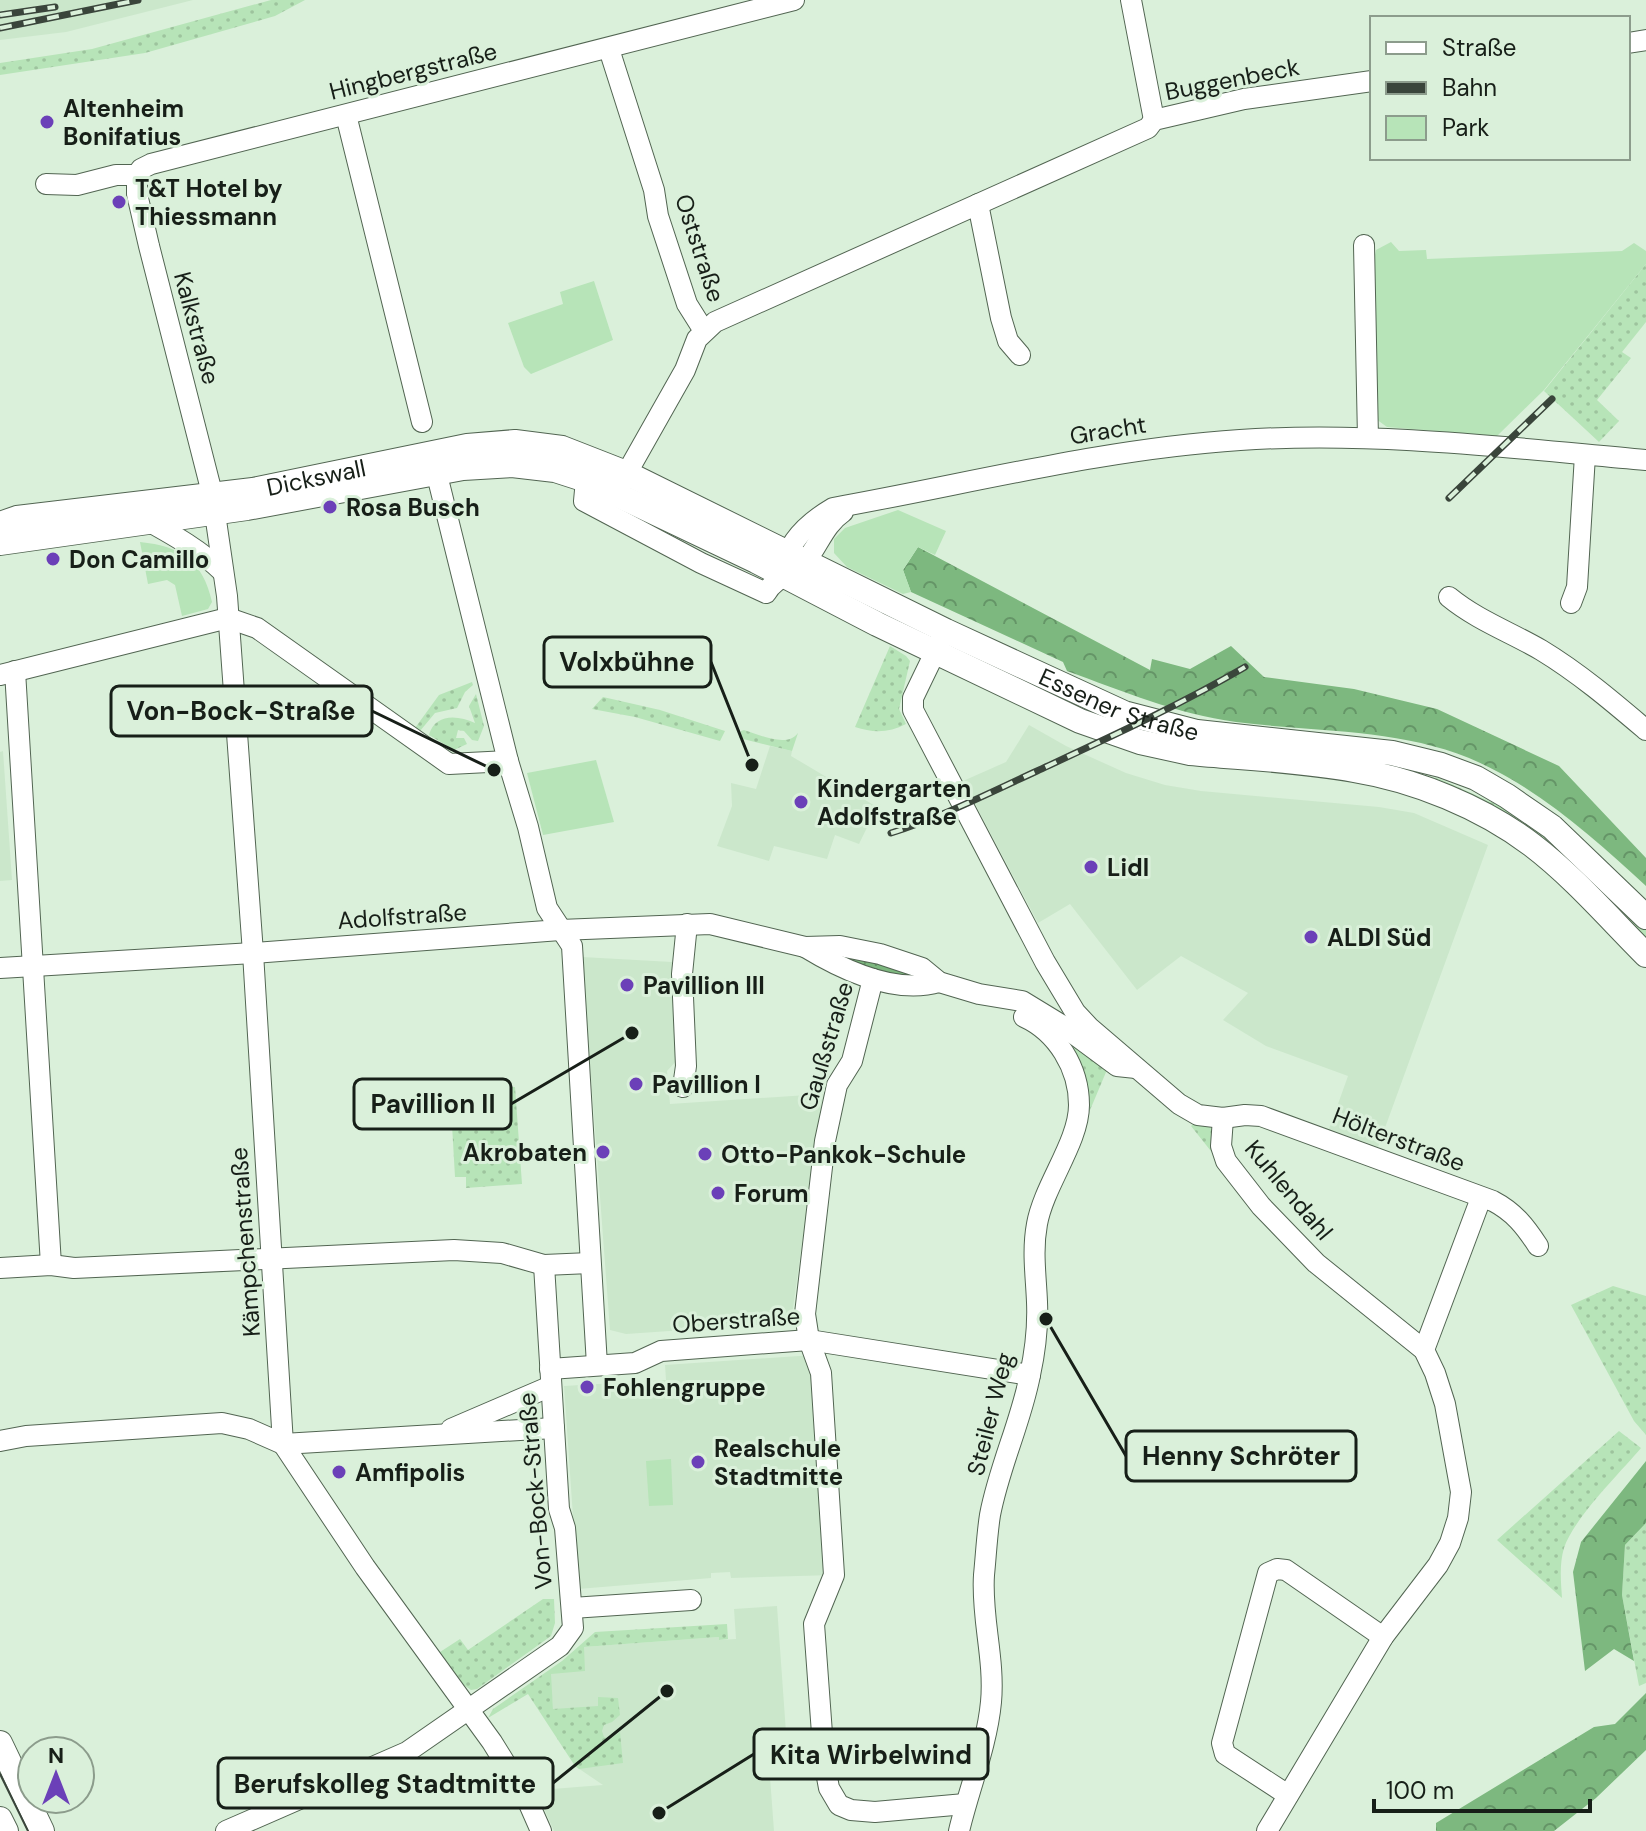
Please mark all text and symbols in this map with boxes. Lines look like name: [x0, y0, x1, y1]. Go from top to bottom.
legend: [1370, 16, 1630, 160]
text: Straße: [1442, 32, 1516, 63]
street label: Hingbergstraße: [326, 35, 500, 107]
street label: Buggenbeck: [1162, 51, 1302, 107]
text: Bahn: [1442, 72, 1497, 103]
place label: Altenheim Bonifatius: [63, 93, 184, 152]
text: Park: [1442, 112, 1489, 143]
marker: Altenheim Bonifatius: [38, 113, 56, 131]
place label: T&T Hotel by Thiessmann: [135, 173, 283, 232]
street label: Oststraße: [668, 190, 732, 306]
marker: T&T Hotel by Thiessmann: [110, 193, 128, 211]
street label: Kalkstraße: [167, 268, 227, 388]
street label: Gracht: [1068, 409, 1148, 451]
street label: Dickswall: [264, 452, 368, 502]
place label: Rosa Busch: [346, 492, 480, 523]
marker: Rosa Busch: [321, 498, 339, 516]
place label: Don Camillo: [69, 544, 209, 575]
marker: Don Camillo: [44, 550, 62, 568]
callout: Volxbühne: [544, 637, 711, 687]
text: Volxbühne: [559, 645, 695, 679]
street label: Essener Straße: [1034, 661, 1202, 747]
callout: Von-Bock-Straße: [111, 686, 372, 736]
text: Von-Bock-Straße: [127, 694, 355, 728]
place label: Kindergarten Adolfstraße: [817, 773, 971, 832]
marker: Kindergarten Adolfstraße: [792, 793, 810, 811]
place label: Lidl: [1107, 852, 1149, 883]
marker: Lidl: [1082, 858, 1100, 876]
street label: Adolfstraße: [336, 896, 468, 936]
place label: ALDI Süd: [1327, 922, 1432, 953]
marker: ALDI Süd: [1302, 928, 1320, 946]
place label: Pavillion III: [643, 970, 765, 1001]
marker: Pavillion III: [618, 976, 636, 994]
street label: Gaußstraße: [792, 978, 860, 1114]
place label: Pavillion I: [652, 1069, 761, 1100]
marker: Pavillion I: [627, 1075, 645, 1093]
callout: Pavillion II: [354, 1079, 511, 1129]
text: Pavillion II: [371, 1087, 495, 1121]
street label: Hölterstraße: [1328, 1100, 1470, 1178]
street label: Kuhlendahl: [1238, 1134, 1340, 1246]
place label: Akrobaten: [463, 1137, 587, 1168]
place label: Otto-Pankok-Schule: [721, 1139, 966, 1170]
marker: Akrobaten: [594, 1143, 612, 1161]
marker: Otto-Pankok-Schule: [696, 1145, 714, 1163]
street label: Kämpchenstraße: [223, 1146, 267, 1338]
place label: Forum: [734, 1178, 809, 1209]
marker: Forum: [709, 1184, 727, 1202]
street label: Oberstraße: [671, 1300, 801, 1340]
street label: Steiler Weg: [960, 1349, 1020, 1479]
place label: Fohlengruppe: [603, 1372, 766, 1403]
marker: Fohlengruppe: [578, 1378, 596, 1396]
street label: Von-Bock-Straße: [511, 1391, 559, 1591]
callout: Henny Schröter: [1126, 1431, 1356, 1481]
place label: Realschule Stadtmitte: [714, 1433, 843, 1492]
text: Henny Schröter: [1142, 1439, 1340, 1473]
marker: Realschule Stadtmitte: [689, 1453, 707, 1471]
place label: Amfipolis: [355, 1457, 465, 1488]
marker: Amfipolis: [330, 1463, 348, 1481]
callout: Kita Wirbelwind: [754, 1729, 988, 1779]
north arrow: [16, 1735, 96, 1815]
text: Kita Wirbelwind: [770, 1738, 972, 1772]
text: N: [48, 1741, 64, 1770]
callout: Berufskolleg Stadtmitte: [218, 1758, 553, 1808]
scale bar: [1374, 1763, 1590, 1813]
text: Berufskolleg Stadtmitte: [234, 1767, 536, 1801]
text: 100 m: [1386, 1775, 1454, 1806]

